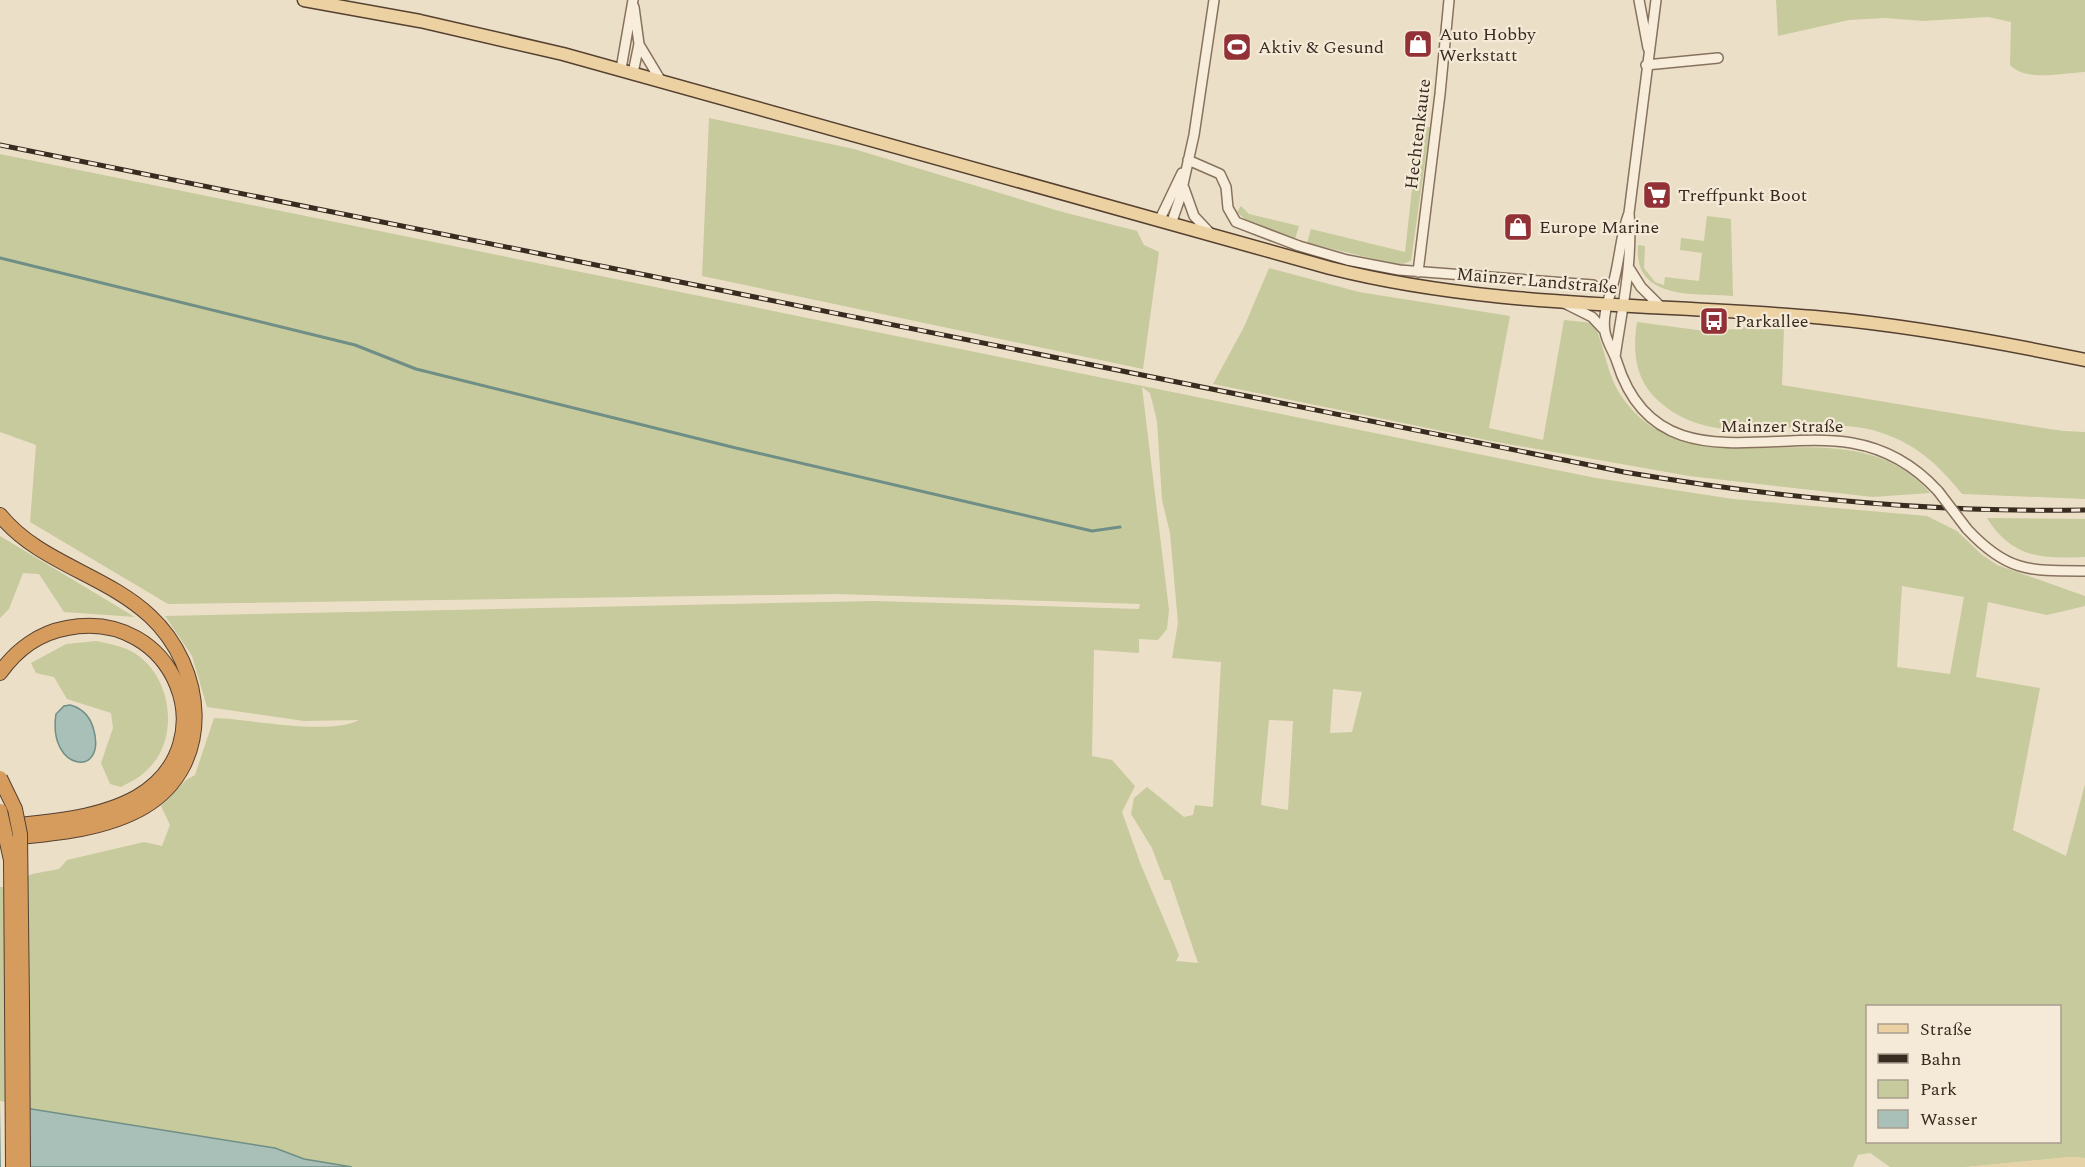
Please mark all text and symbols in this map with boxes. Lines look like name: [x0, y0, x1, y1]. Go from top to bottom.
place label: Auto Hobby Werkstatt: [1439, 21, 1537, 69]
shop icon: Auto Hobby Werkstatt: [1402, 28, 1434, 60]
sports icon: Aktiv & Gesund: [1221, 31, 1253, 63]
place label: Aktiv & Gesund: [1258, 34, 1384, 61]
street label: Hechtenkaute: [1398, 77, 1438, 191]
supermarket icon: Treffpunkt Boot: [1641, 179, 1673, 211]
place label: Treffpunkt Boot: [1678, 182, 1807, 209]
shop icon: Europe Marine: [1502, 211, 1534, 243]
place label: Europe Marine: [1539, 214, 1659, 241]
street label: Mainzer Landstraße: [1455, 261, 1619, 301]
bus stop icon: Parkallee: [1698, 305, 1730, 337]
place label: Parkallee: [1735, 308, 1809, 335]
street label: Mainzer Straße: [1721, 413, 1843, 440]
legend: [1866, 1005, 2061, 1143]
text: Straße: [1920, 1016, 1972, 1043]
text: Bahn: [1920, 1046, 1962, 1073]
text: Park: [1920, 1076, 1957, 1103]
text: Wasser: [1920, 1106, 1977, 1133]

